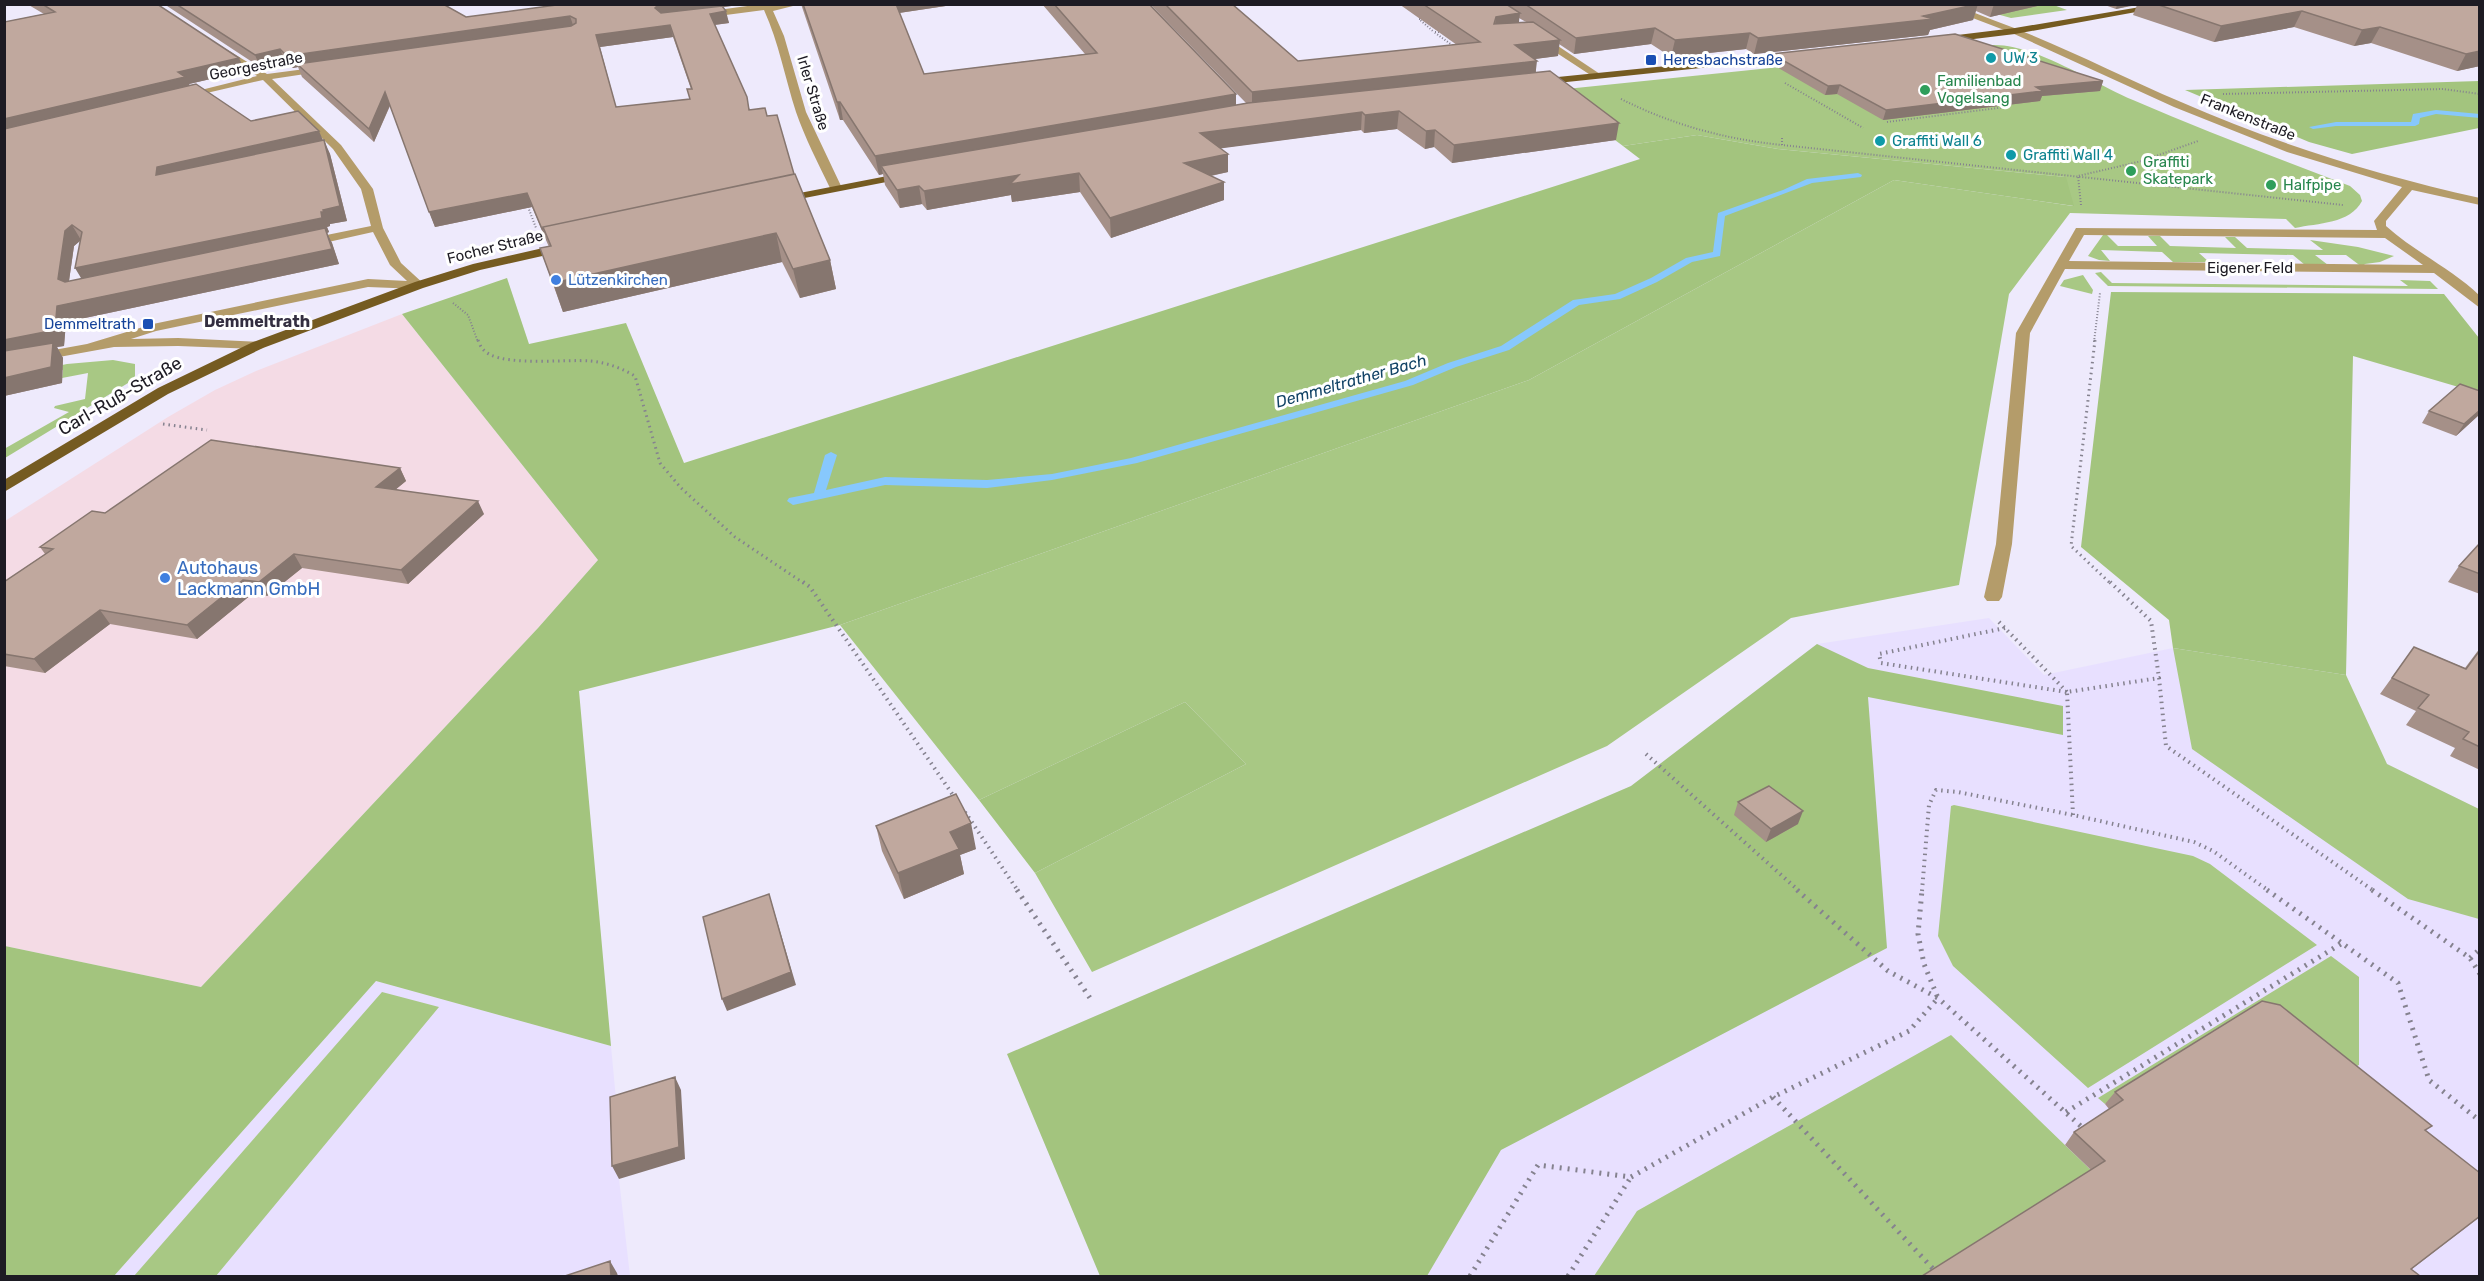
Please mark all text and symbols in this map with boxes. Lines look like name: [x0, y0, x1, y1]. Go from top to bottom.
street label: Georgestraße: [208, 48, 304, 84]
place label: UW 3: [2003, 49, 2038, 67]
place label: Heresbachstraße: [1663, 51, 1783, 69]
marker: UW 3: [1984, 51, 1998, 65]
street label: Irler Straße: [793, 53, 833, 133]
marker: Heresbachstraße: [1644, 53, 1658, 67]
place label: Familienbad Vogelsang: [1937, 72, 2021, 107]
marker: Familienbad Vogelsang: [1918, 83, 1932, 97]
street label: Frankenstraße: [2198, 90, 2298, 144]
place label: Graffiti Wall 6: [1892, 132, 1982, 150]
marker: Graffiti Wall 6: [1873, 134, 1887, 148]
place label: Graffiti Wall 4: [2023, 146, 2113, 164]
marker: Graffiti Wall 4: [2004, 148, 2018, 162]
place label: Graffiti Skatepark: [2143, 153, 2213, 188]
marker: Graffiti Skatepark: [2124, 164, 2138, 178]
place label: Halfpipe: [2283, 176, 2341, 194]
marker: Halfpipe: [2264, 178, 2278, 192]
street label: Focher Straße: [445, 226, 545, 268]
street label: Eigener Feld: [2207, 259, 2293, 277]
place label: Lützenkirchen: [568, 271, 668, 289]
marker: Lützenkirchen: [549, 273, 563, 287]
district label: Demmeltrath: [204, 312, 310, 331]
place label: Demmeltrath: [44, 315, 136, 333]
marker: Demmeltrath: [141, 317, 155, 331]
water label: Demmeltrather Bach: [1273, 350, 1429, 412]
street label: Carl-Ruß-Straße: [54, 352, 186, 440]
place label: Autohaus Lackmann GmbH: [177, 557, 320, 600]
marker: Autohaus Lackmann GmbH: [158, 571, 172, 585]

